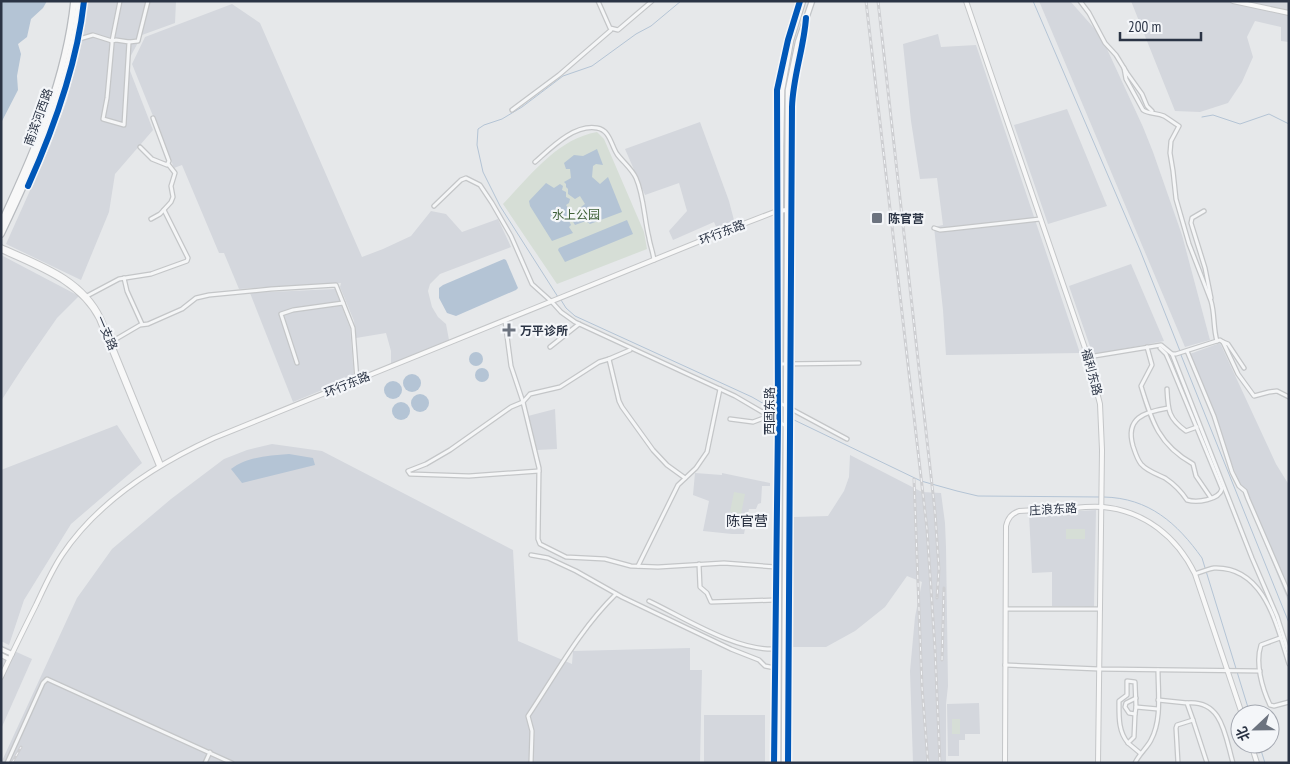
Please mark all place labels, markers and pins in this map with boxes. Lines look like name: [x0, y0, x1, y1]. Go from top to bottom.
marker: 陈官营: [870, 211, 884, 225]
place label: 陈官营: [888, 211, 924, 226]
marker: 万平诊所: [502, 323, 516, 337]
place label: 万平诊所: [520, 323, 568, 338]

